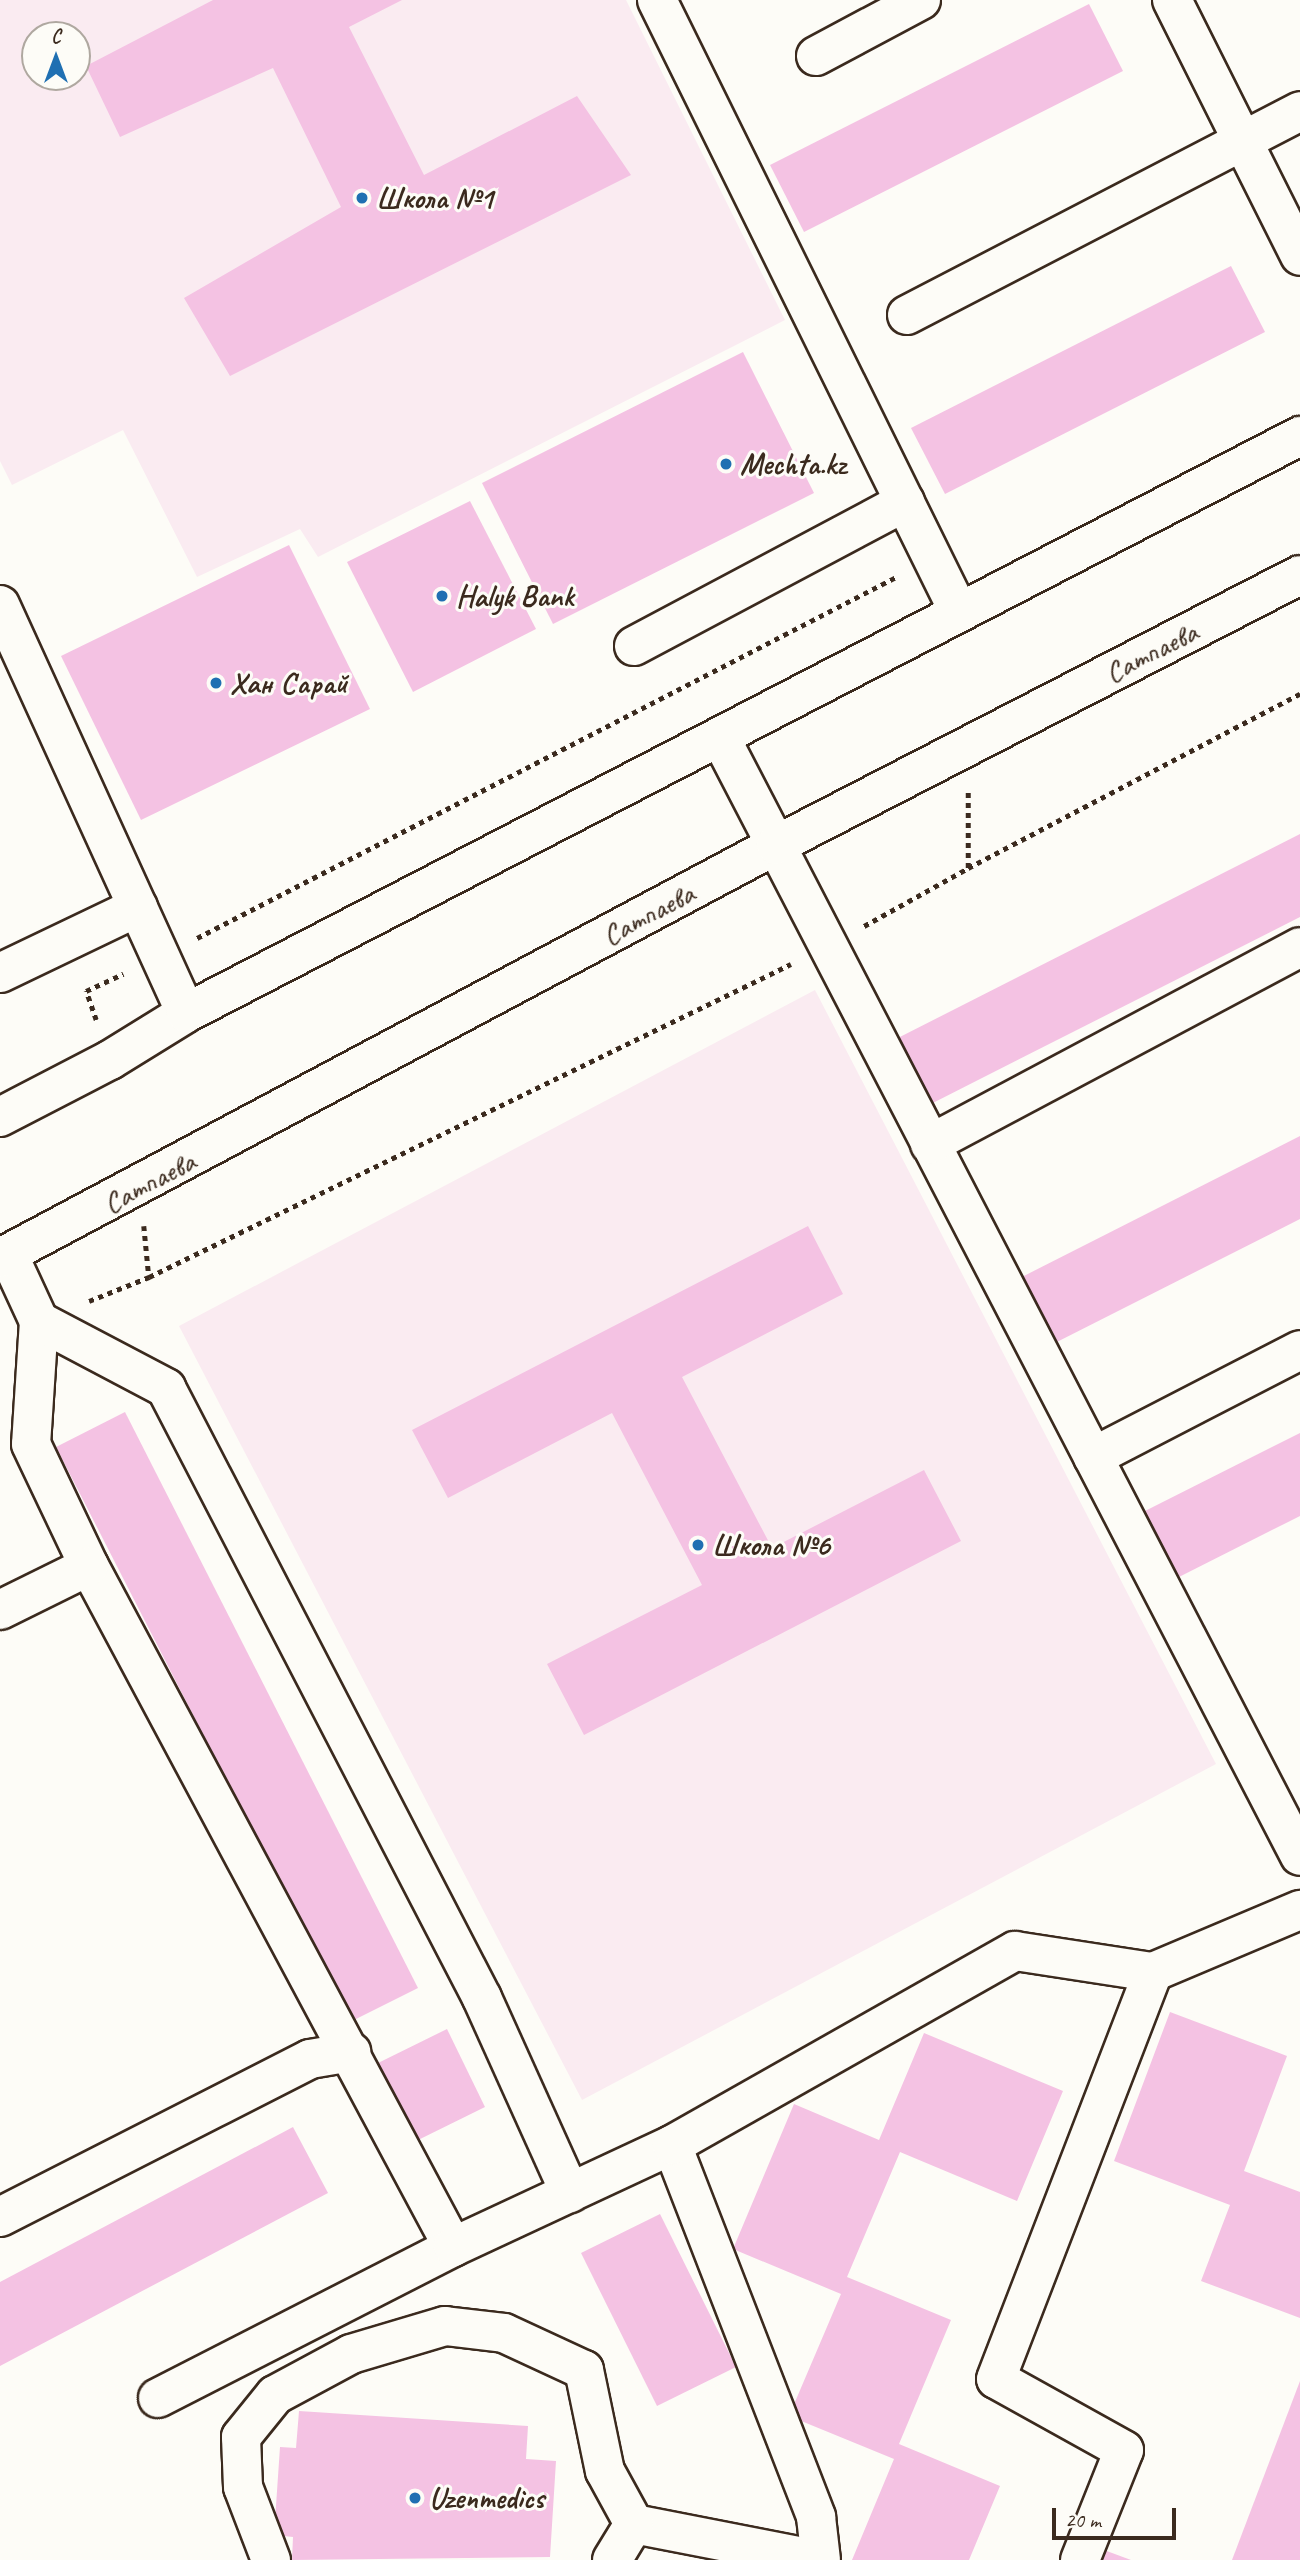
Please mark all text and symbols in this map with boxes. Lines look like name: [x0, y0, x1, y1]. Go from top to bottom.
north arrow: [21, 21, 91, 91]
text: С: [51, 25, 61, 49]
place label: Школа №1: [376, 180, 493, 216]
marker: Школа №1: [354, 190, 370, 206]
place label: Mechta.kz: [740, 446, 846, 482]
marker: Mechta.kz: [718, 456, 734, 472]
place label: Halyk Bank: [456, 578, 575, 614]
marker: Halyk Bank: [434, 588, 450, 604]
street label: Сатпаева: [1099, 613, 1203, 691]
place label: Хан Сарай: [230, 665, 345, 701]
marker: Хан Сарай: [208, 675, 224, 691]
street label: Сатпаева: [596, 875, 700, 953]
street label: Сатпаева: [97, 1143, 201, 1221]
place label: Школа №6: [712, 1527, 830, 1563]
marker: Школа №6: [690, 1537, 706, 1553]
place label: Uzenmedics: [429, 2480, 544, 2516]
marker: Uzenmedics: [407, 2490, 423, 2506]
scale bar: [1055, 2494, 1179, 2538]
text: 20 m: [1065, 2507, 1101, 2533]

